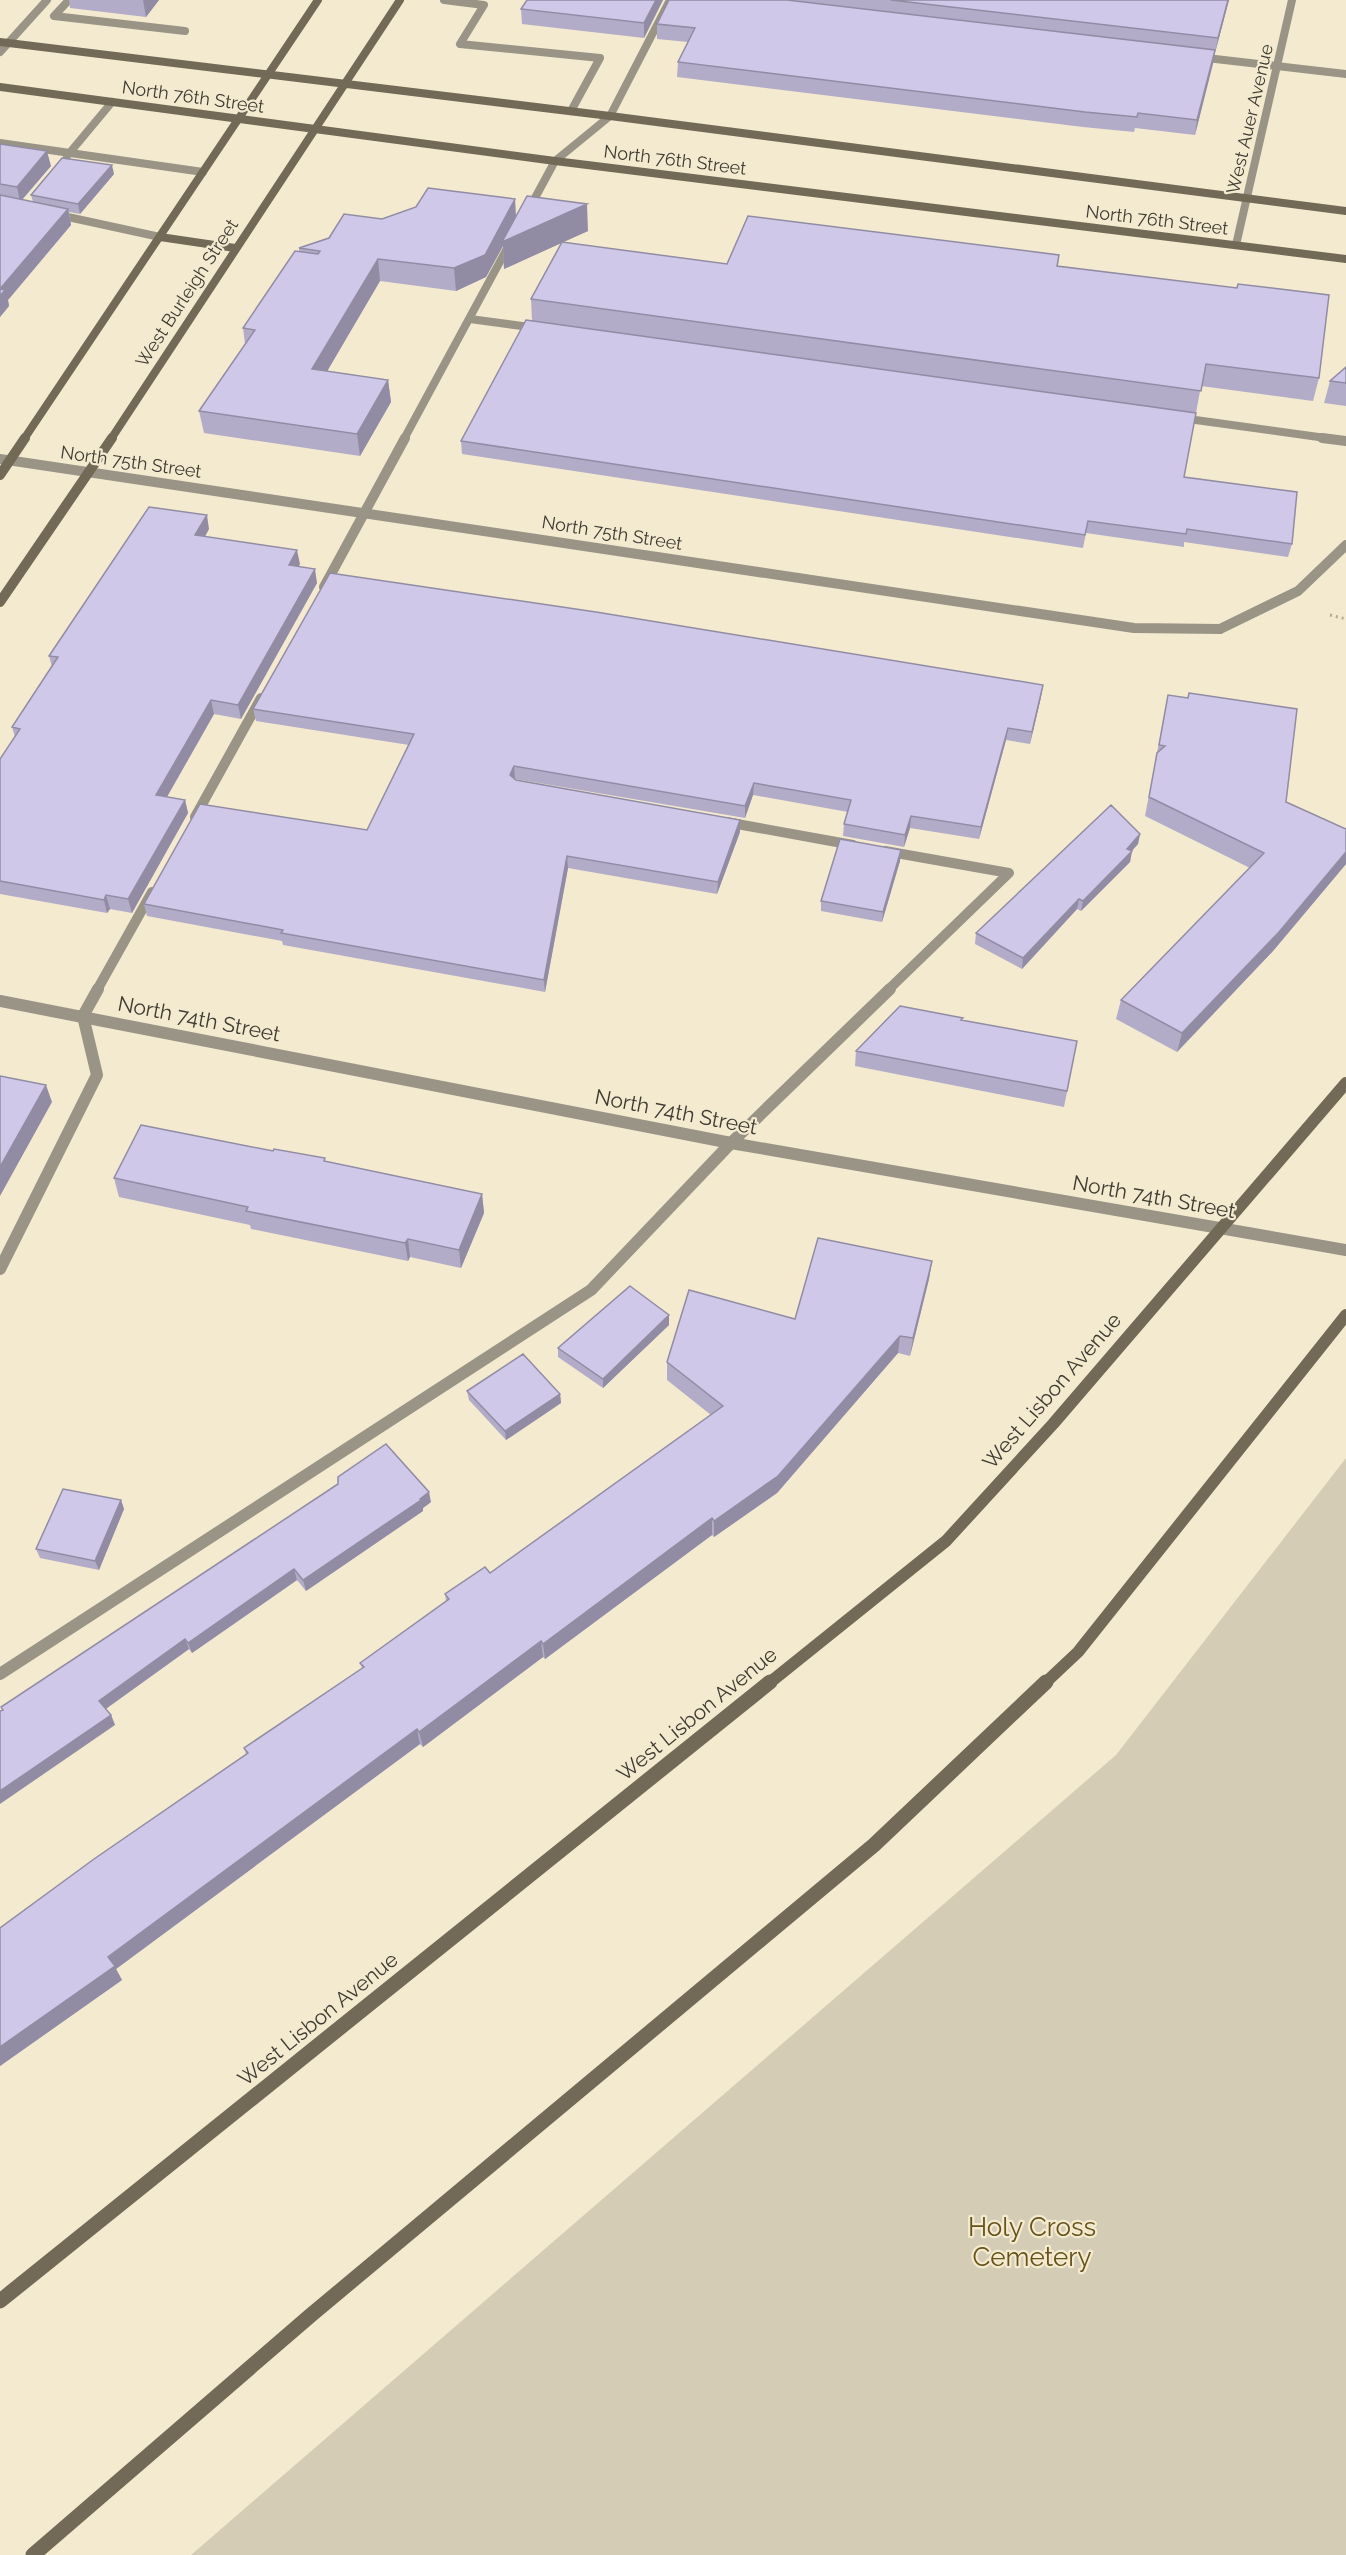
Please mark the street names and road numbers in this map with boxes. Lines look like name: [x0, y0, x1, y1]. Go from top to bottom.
street label: West Auer Avenue: [1222, 41, 1277, 196]
street label: North 76th Street: [121, 76, 266, 117]
street label: North 76th Street: [603, 140, 748, 179]
street label: North 76th Street: [1085, 200, 1230, 239]
street label: West Burleigh Street: [131, 215, 242, 371]
street label: North 75th Street: [59, 441, 203, 482]
street label: North 75th Street: [540, 511, 684, 554]
street label: North 74th Street: [116, 990, 282, 1047]
street label: North 74th Street: [593, 1083, 759, 1140]
street label: North 74th Street: [1071, 1170, 1238, 1223]
street label: West Lisbon Avenue: [977, 1308, 1126, 1474]
street label: West Lisbon Avenue: [612, 1641, 782, 1786]
street label: West Lisbon Avenue: [233, 1946, 403, 2091]

